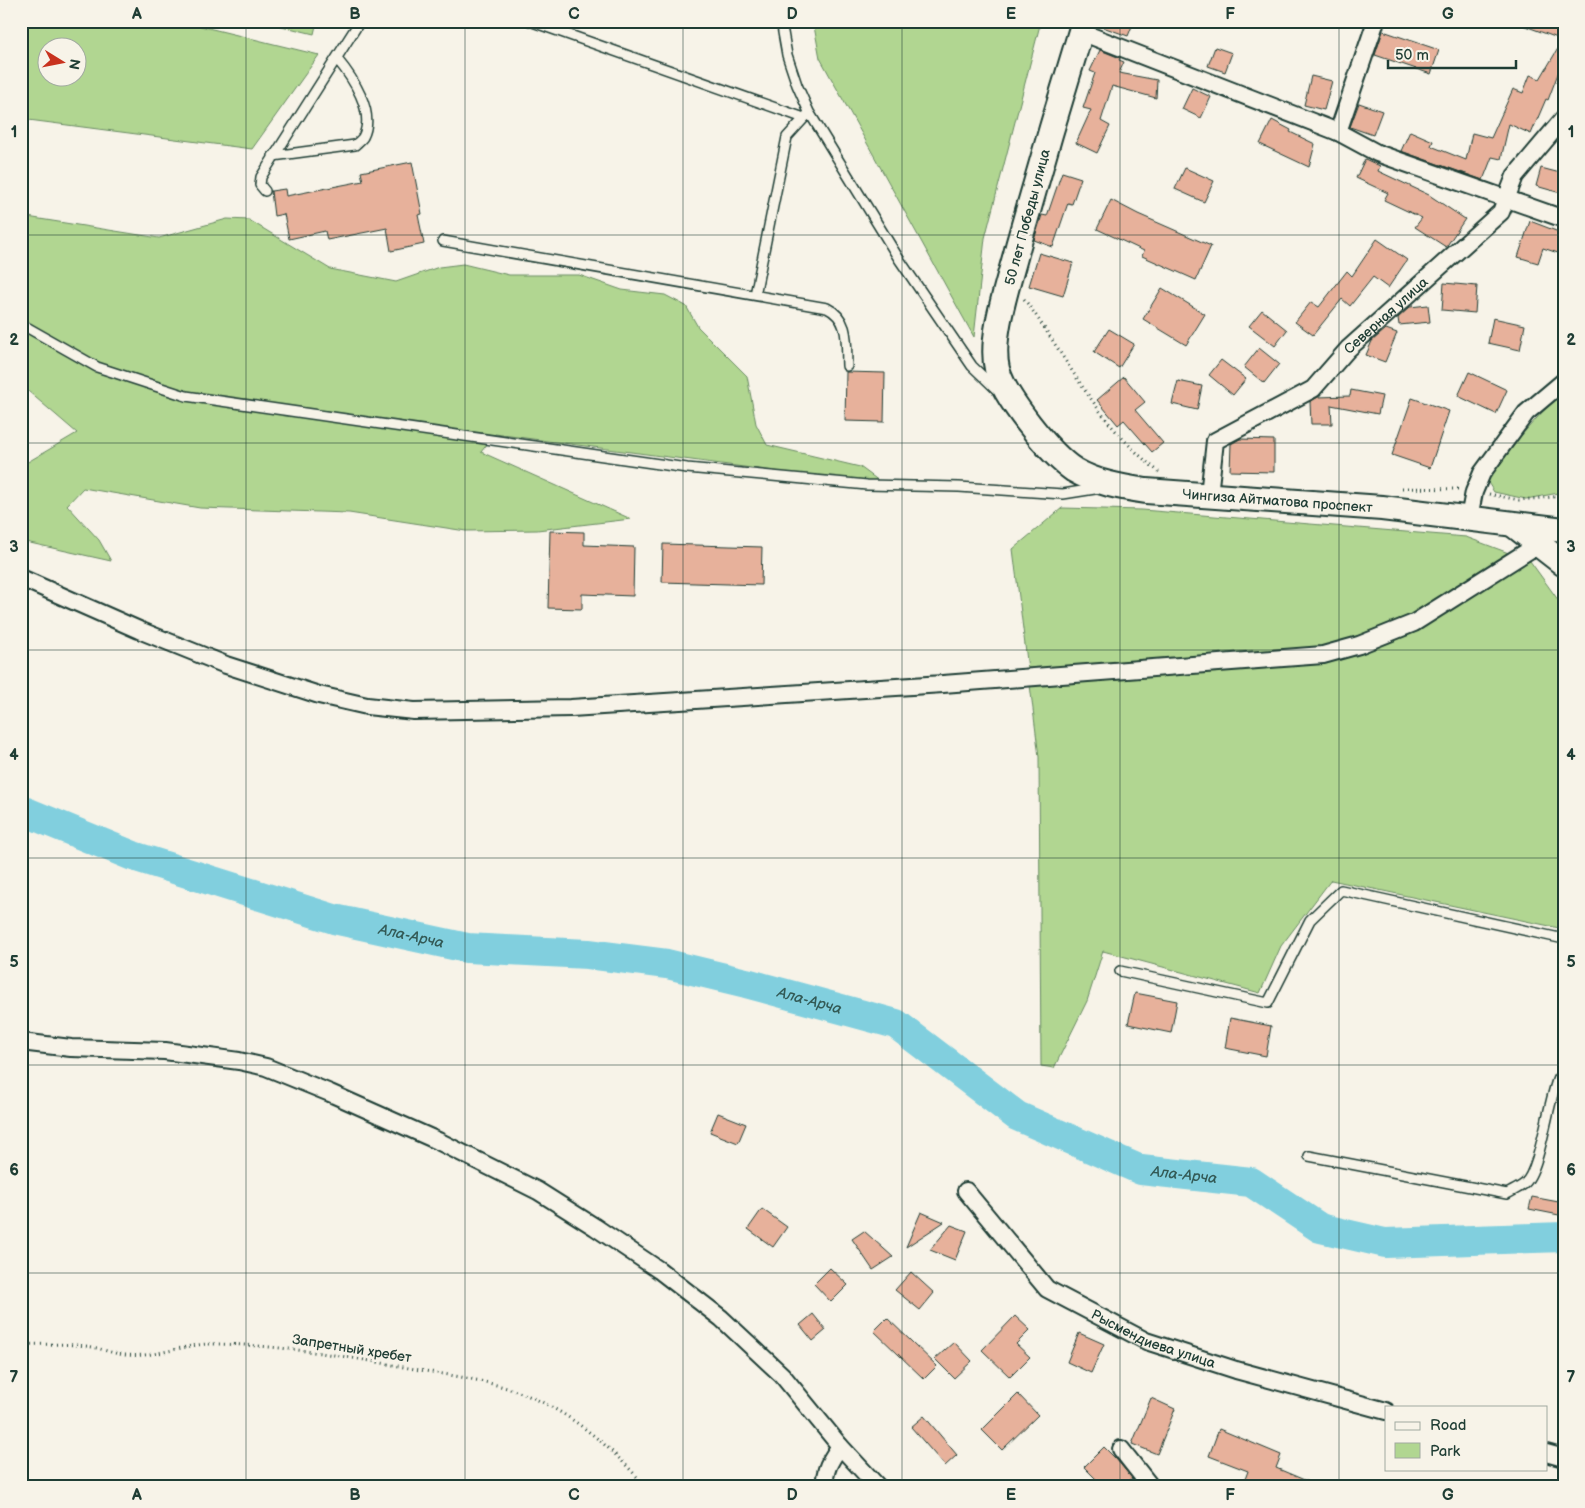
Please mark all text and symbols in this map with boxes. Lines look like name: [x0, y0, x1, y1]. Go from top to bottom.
text: A: [131, 5, 142, 24]
text: B: [349, 5, 361, 24]
text: C: [568, 5, 580, 24]
text: D: [786, 5, 798, 24]
text: E: [1006, 5, 1016, 24]
text: F: [1225, 5, 1235, 24]
text: G: [1442, 5, 1454, 24]
north arrow: [38, 38, 88, 88]
scale bar: [1388, 38, 1515, 70]
text: 50 m: [1395, 46, 1429, 65]
text: N: [65, 58, 84, 71]
text: 1: [11, 123, 17, 142]
text: 1: [1568, 123, 1574, 142]
street label: 50 лет Победы улица: [1001, 146, 1054, 287]
street label: Северная улица: [1341, 273, 1432, 358]
text: 2: [9, 331, 19, 350]
text: 2: [1566, 331, 1576, 350]
street label: Чингиза Айтматова проспект: [1182, 486, 1374, 516]
text: 3: [9, 538, 19, 557]
text: 3: [1566, 538, 1576, 557]
text: 4: [9, 746, 19, 765]
text: 4: [1566, 746, 1576, 765]
water label: Ала-Арча: [376, 920, 446, 953]
text: 5: [9, 953, 19, 972]
text: 5: [1566, 953, 1576, 972]
water label: Ала-Арча: [774, 983, 844, 1019]
text: 6: [9, 1161, 19, 1180]
text: 6: [1566, 1161, 1576, 1180]
water label: Ала-Арча: [1149, 1162, 1218, 1188]
street label: Рысмендиева улица: [1088, 1306, 1218, 1372]
street label: Запретный хребет: [291, 1331, 413, 1366]
text: 7: [10, 1368, 19, 1387]
text: 7: [1567, 1368, 1576, 1387]
legend: [1385, 1406, 1548, 1470]
text: Road: [1430, 1416, 1466, 1435]
text: Park: [1430, 1442, 1461, 1461]
text: A: [131, 1486, 142, 1505]
text: B: [349, 1486, 361, 1505]
text: C: [568, 1486, 580, 1505]
text: D: [786, 1486, 798, 1505]
text: E: [1006, 1486, 1016, 1505]
text: F: [1225, 1486, 1235, 1505]
text: G: [1442, 1486, 1454, 1505]

